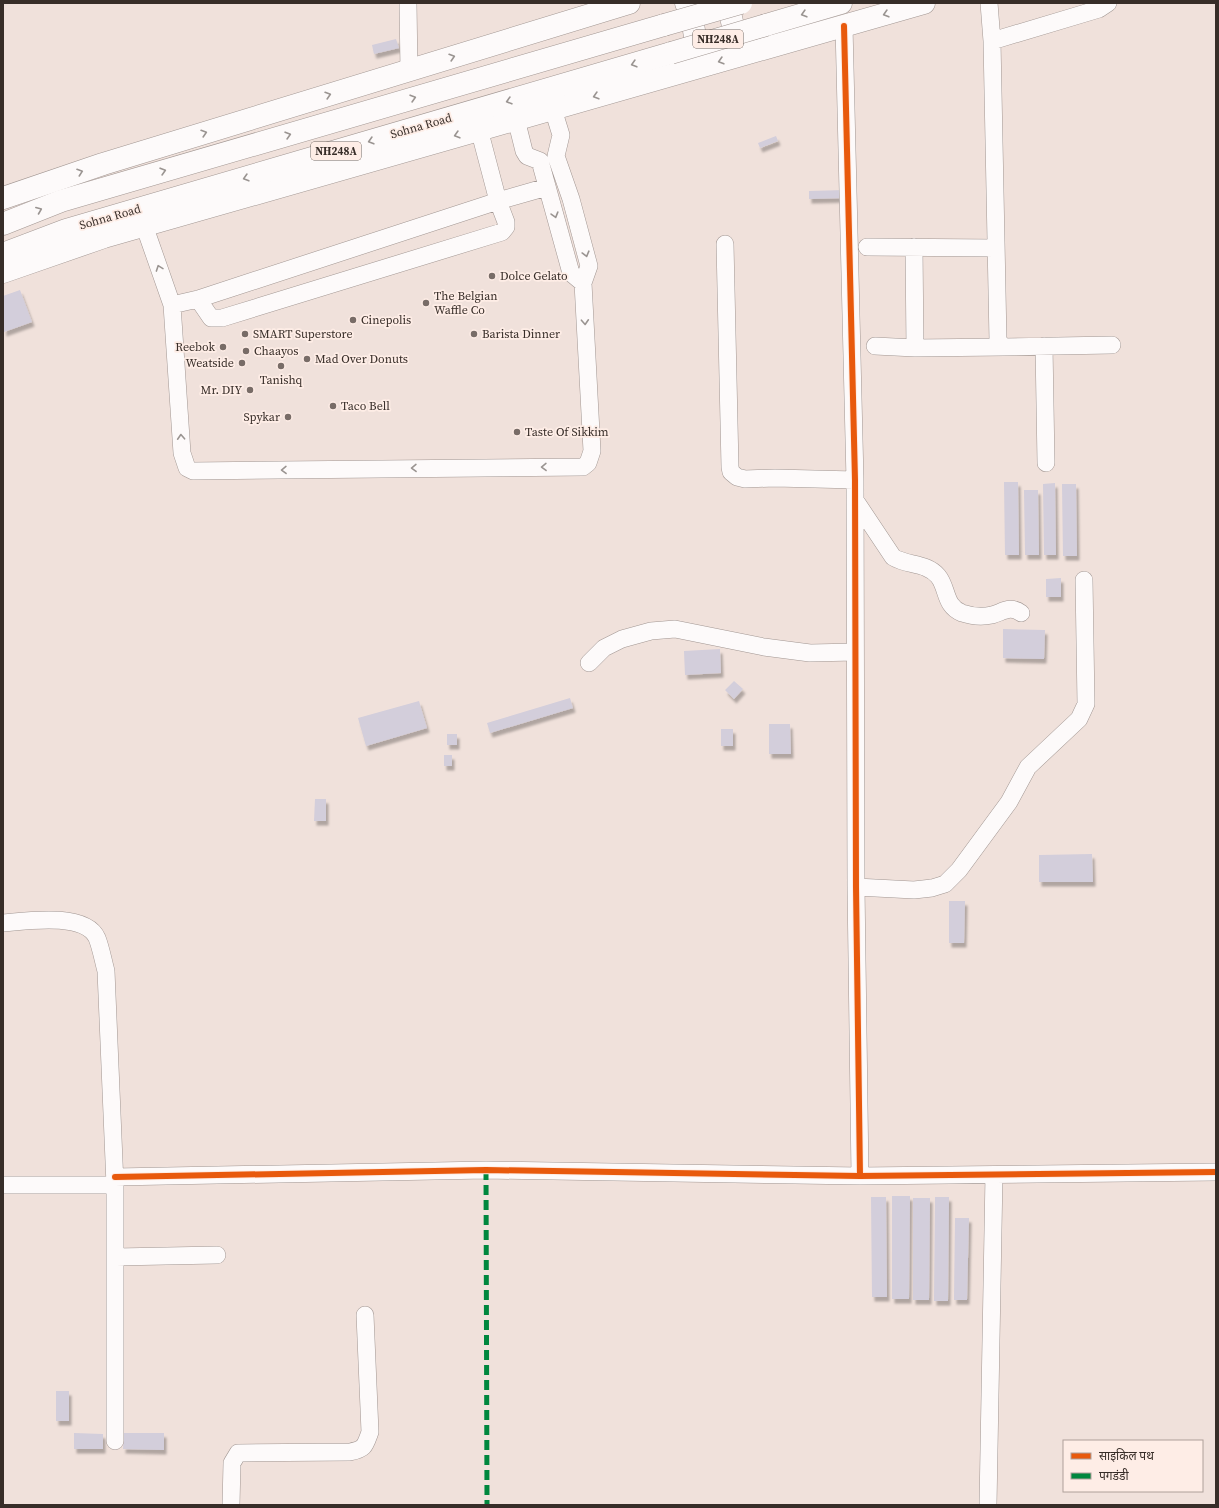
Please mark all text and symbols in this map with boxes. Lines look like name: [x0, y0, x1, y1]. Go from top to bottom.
one-way arrow: [800, 9, 807, 18]
one-way arrow: [883, 9, 890, 18]
road number: NH248A: [693, 30, 743, 48]
one-way arrow: [449, 53, 456, 62]
one-way arrow: [717, 56, 724, 65]
one-way arrow: [630, 59, 637, 68]
one-way arrow: [324, 91, 331, 100]
one-way arrow: [592, 91, 599, 100]
one-way arrow: [409, 94, 416, 103]
one-way arrow: [505, 96, 512, 105]
street label: Sohna Road: [388, 110, 454, 142]
one-way arrow: [200, 129, 207, 138]
one-way arrow: [454, 130, 461, 139]
one-way arrow: [284, 131, 291, 140]
one-way arrow: [367, 136, 374, 145]
road number: NH248A: [311, 142, 361, 160]
one-way arrow: [160, 167, 167, 176]
one-way arrow: [76, 168, 83, 177]
one-way arrow: [242, 173, 249, 182]
street label: Sohna Road: [77, 201, 143, 233]
one-way arrow: [35, 207, 43, 215]
one-way arrow: [550, 211, 559, 218]
one-way arrow: [581, 251, 589, 257]
one-way arrow: [155, 265, 164, 272]
place label: Dolce Gelato: [500, 268, 568, 284]
marker: Dolce Gelato: [487, 271, 497, 281]
place label: The Belgian Waffle Co: [434, 288, 498, 318]
marker: The Belgian Waffle Co: [421, 298, 431, 308]
place label: Cinepolis: [361, 312, 411, 328]
marker: Cinepolis: [348, 315, 358, 325]
one-way arrow: [581, 319, 589, 325]
place label: SMART Superstore: [253, 326, 353, 342]
place label: Barista Dinner: [482, 326, 560, 342]
marker: SMART Superstore: [240, 329, 250, 339]
marker: Barista Dinner: [469, 329, 479, 339]
place label: Reebok: [175, 339, 215, 355]
marker: Reebok: [218, 342, 228, 352]
place label: Chaayos: [254, 343, 299, 359]
marker: Chaayos: [241, 346, 251, 356]
place label: Mad Over Donuts: [315, 351, 408, 367]
marker: Mad Over Donuts: [302, 354, 312, 364]
place label: Weatside: [186, 355, 234, 371]
marker: Weatside: [237, 358, 247, 368]
marker: Tanishq: [276, 361, 286, 371]
place label: Tanishq: [260, 372, 303, 388]
place label: Mr. DIY: [201, 382, 242, 398]
marker: Mr. DIY: [245, 385, 255, 395]
place label: Taco Bell: [341, 398, 390, 414]
marker: Taco Bell: [328, 401, 338, 411]
place label: Spykar: [244, 409, 280, 425]
marker: Spykar: [283, 412, 293, 422]
place label: Taste Of Sikkim: [525, 424, 609, 440]
marker: Taste Of Sikkim: [512, 427, 522, 437]
one-way arrow: [176, 434, 185, 440]
one-way arrow: [541, 463, 547, 471]
one-way arrow: [411, 464, 417, 473]
one-way arrow: [281, 466, 287, 474]
legend: [1063, 1440, 1203, 1492]
text: साइकिल पथ: [1099, 1448, 1154, 1464]
text: पगडंडी: [1099, 1468, 1129, 1484]

